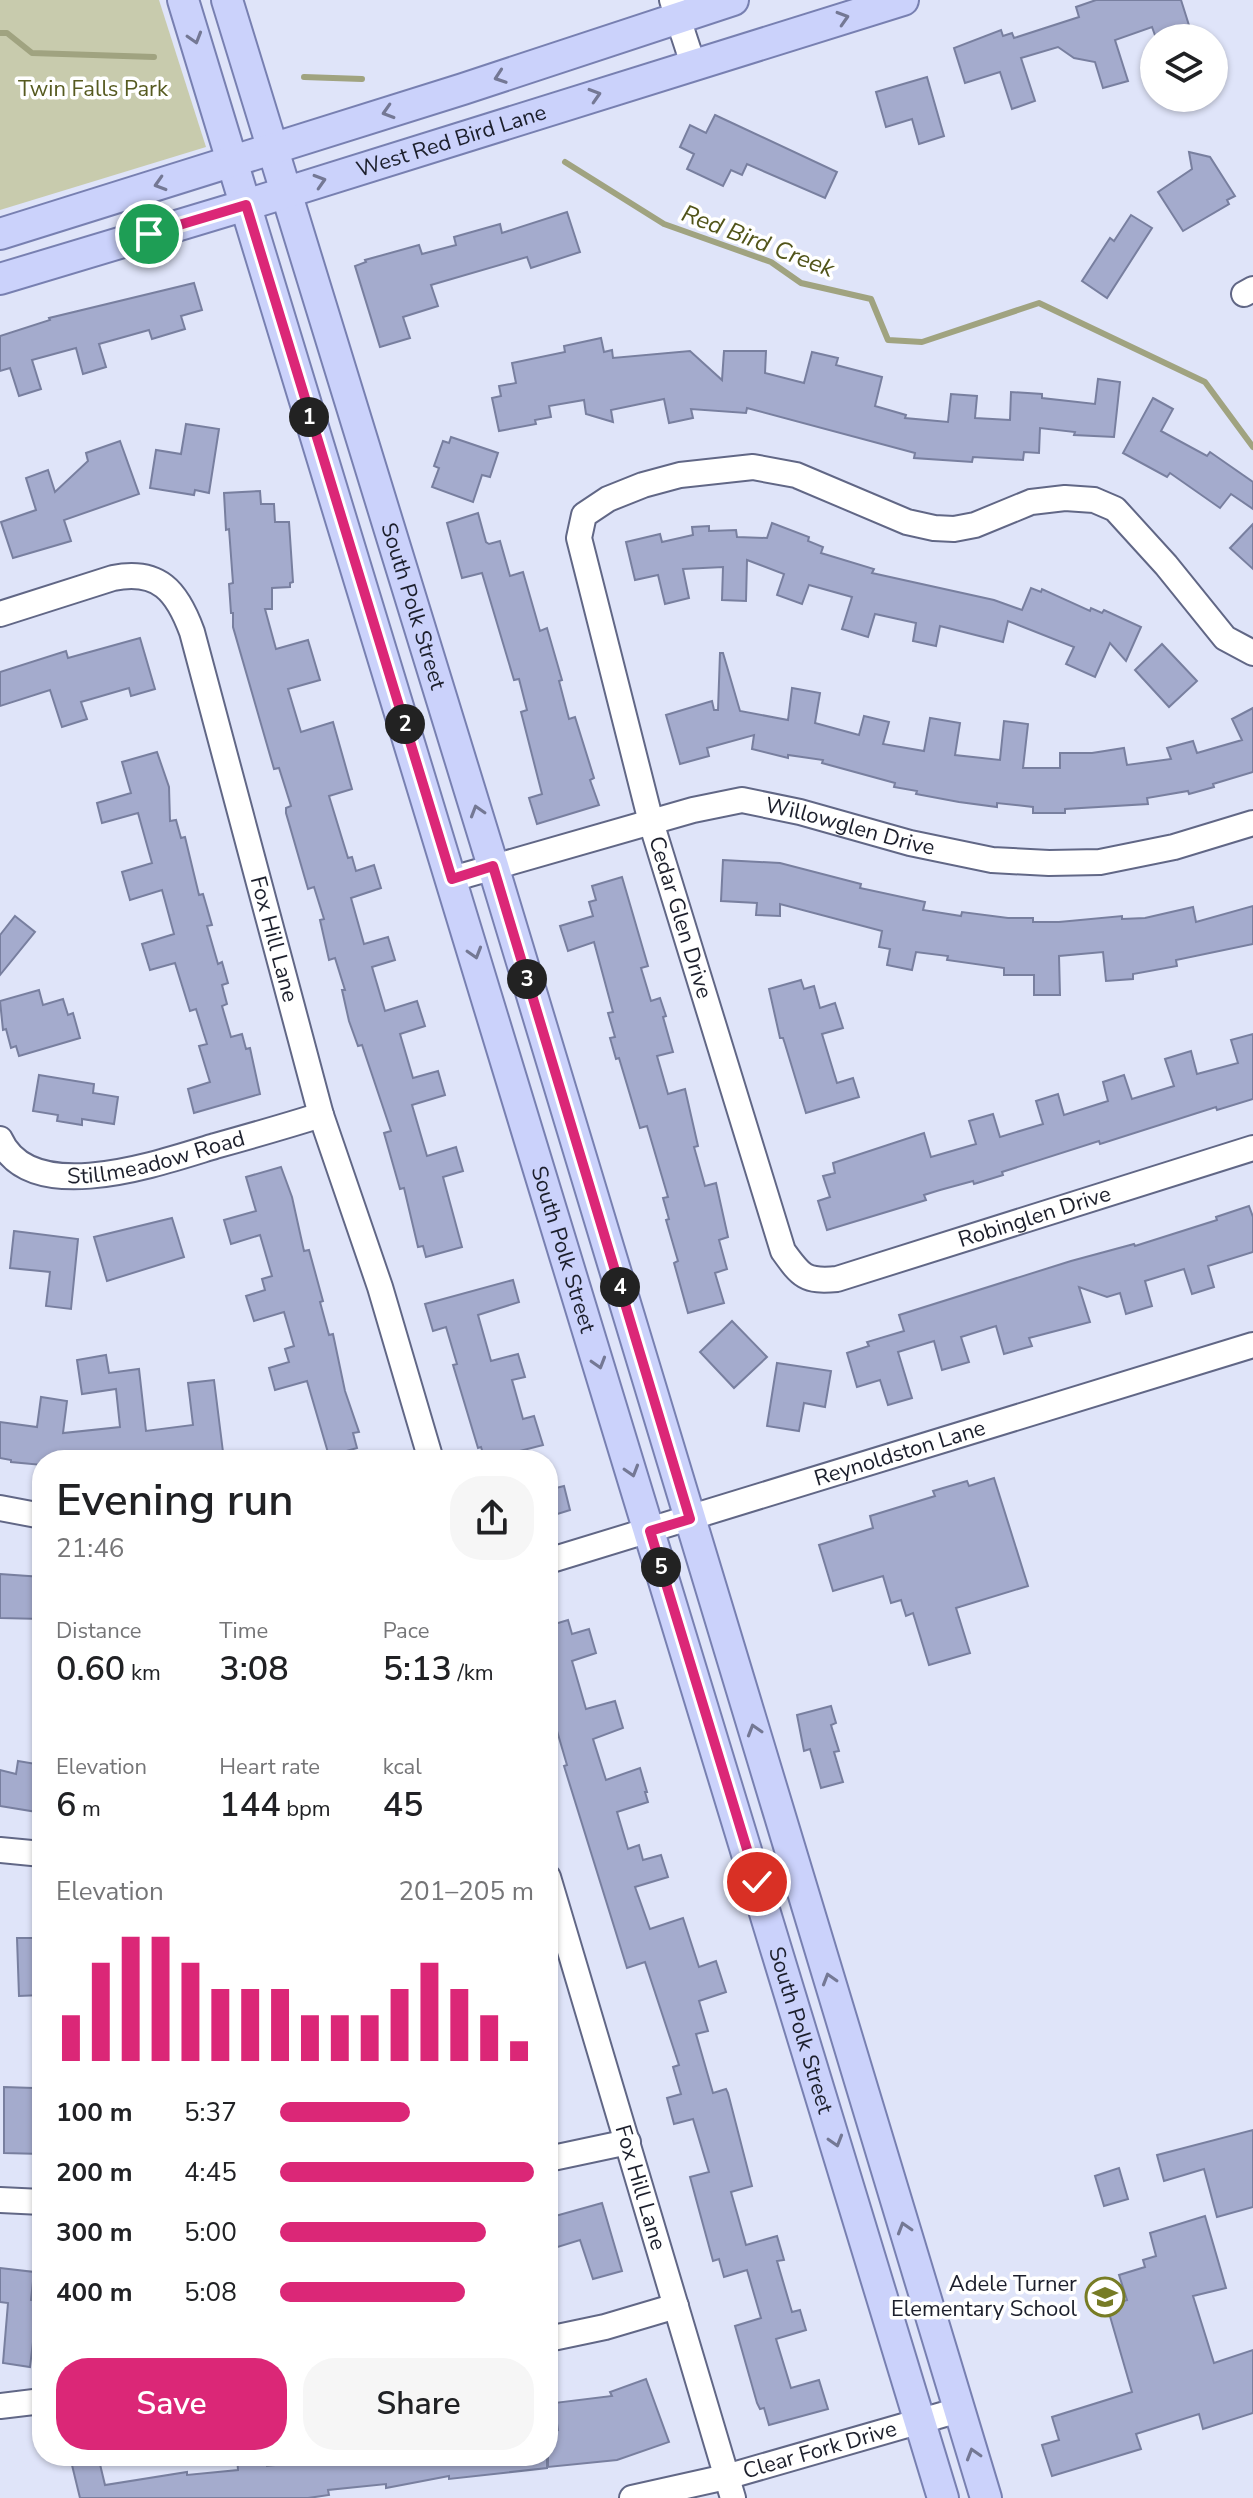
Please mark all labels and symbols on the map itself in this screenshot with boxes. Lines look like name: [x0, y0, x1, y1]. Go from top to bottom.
one-way arrow: [836, 11, 850, 27]
one-way arrow: [186, 31, 202, 44]
one-way arrow: [493, 67, 507, 83]
park label: Twin Falls Park: [18, 74, 169, 104]
one-way arrow: [588, 88, 601, 104]
street label: West Red Bird Lane: [353, 97, 550, 185]
one-way arrow: [382, 103, 396, 119]
one-way arrow: [153, 174, 167, 190]
one-way arrow: [313, 174, 326, 190]
water label: Red Bird Creek: [677, 197, 840, 285]
pin: [115, 200, 183, 268]
pin: 1: [289, 397, 329, 437]
street label: South Polk Street: [373, 519, 453, 693]
pin: 2: [385, 704, 425, 744]
street label: Willowglen Drive: [763, 790, 937, 863]
one-way arrow: [470, 805, 486, 819]
street label: Cedar Glen Drive: [641, 833, 719, 1002]
street label: Fox Hill Lane: [243, 873, 305, 1005]
one-way arrow: [466, 946, 482, 960]
pin: 3: [507, 959, 547, 999]
street label: Stillmeadow Road: [67, 1123, 248, 1191]
street label: South Polk Street: [524, 1162, 603, 1337]
street label: Robinglen Drive: [954, 1179, 1115, 1255]
pin: 4: [600, 1267, 640, 1307]
one-way arrow: [590, 1355, 606, 1369]
street label: Reynoldston Lane: [811, 1413, 989, 1494]
one-way arrow: [623, 1464, 639, 1477]
pin: 5: [641, 1547, 681, 1587]
one-way arrow: [747, 1724, 763, 1738]
pin: [723, 1848, 791, 1916]
street label: South Polk Street: [761, 1943, 840, 2117]
one-way arrow: [822, 1973, 838, 1987]
street label: Fox Hill Lane: [608, 2121, 673, 2254]
one-way arrow: [827, 2134, 843, 2148]
one-way arrow: [897, 2222, 913, 2236]
place label: Adele Turner Elementary School: [891, 2269, 1077, 2324]
school or university icon: Adele Turner Elementary School: [1084, 2276, 1126, 2318]
street label: Clear Fork Drive: [739, 2414, 900, 2486]
one-way arrow: [966, 2448, 982, 2461]

